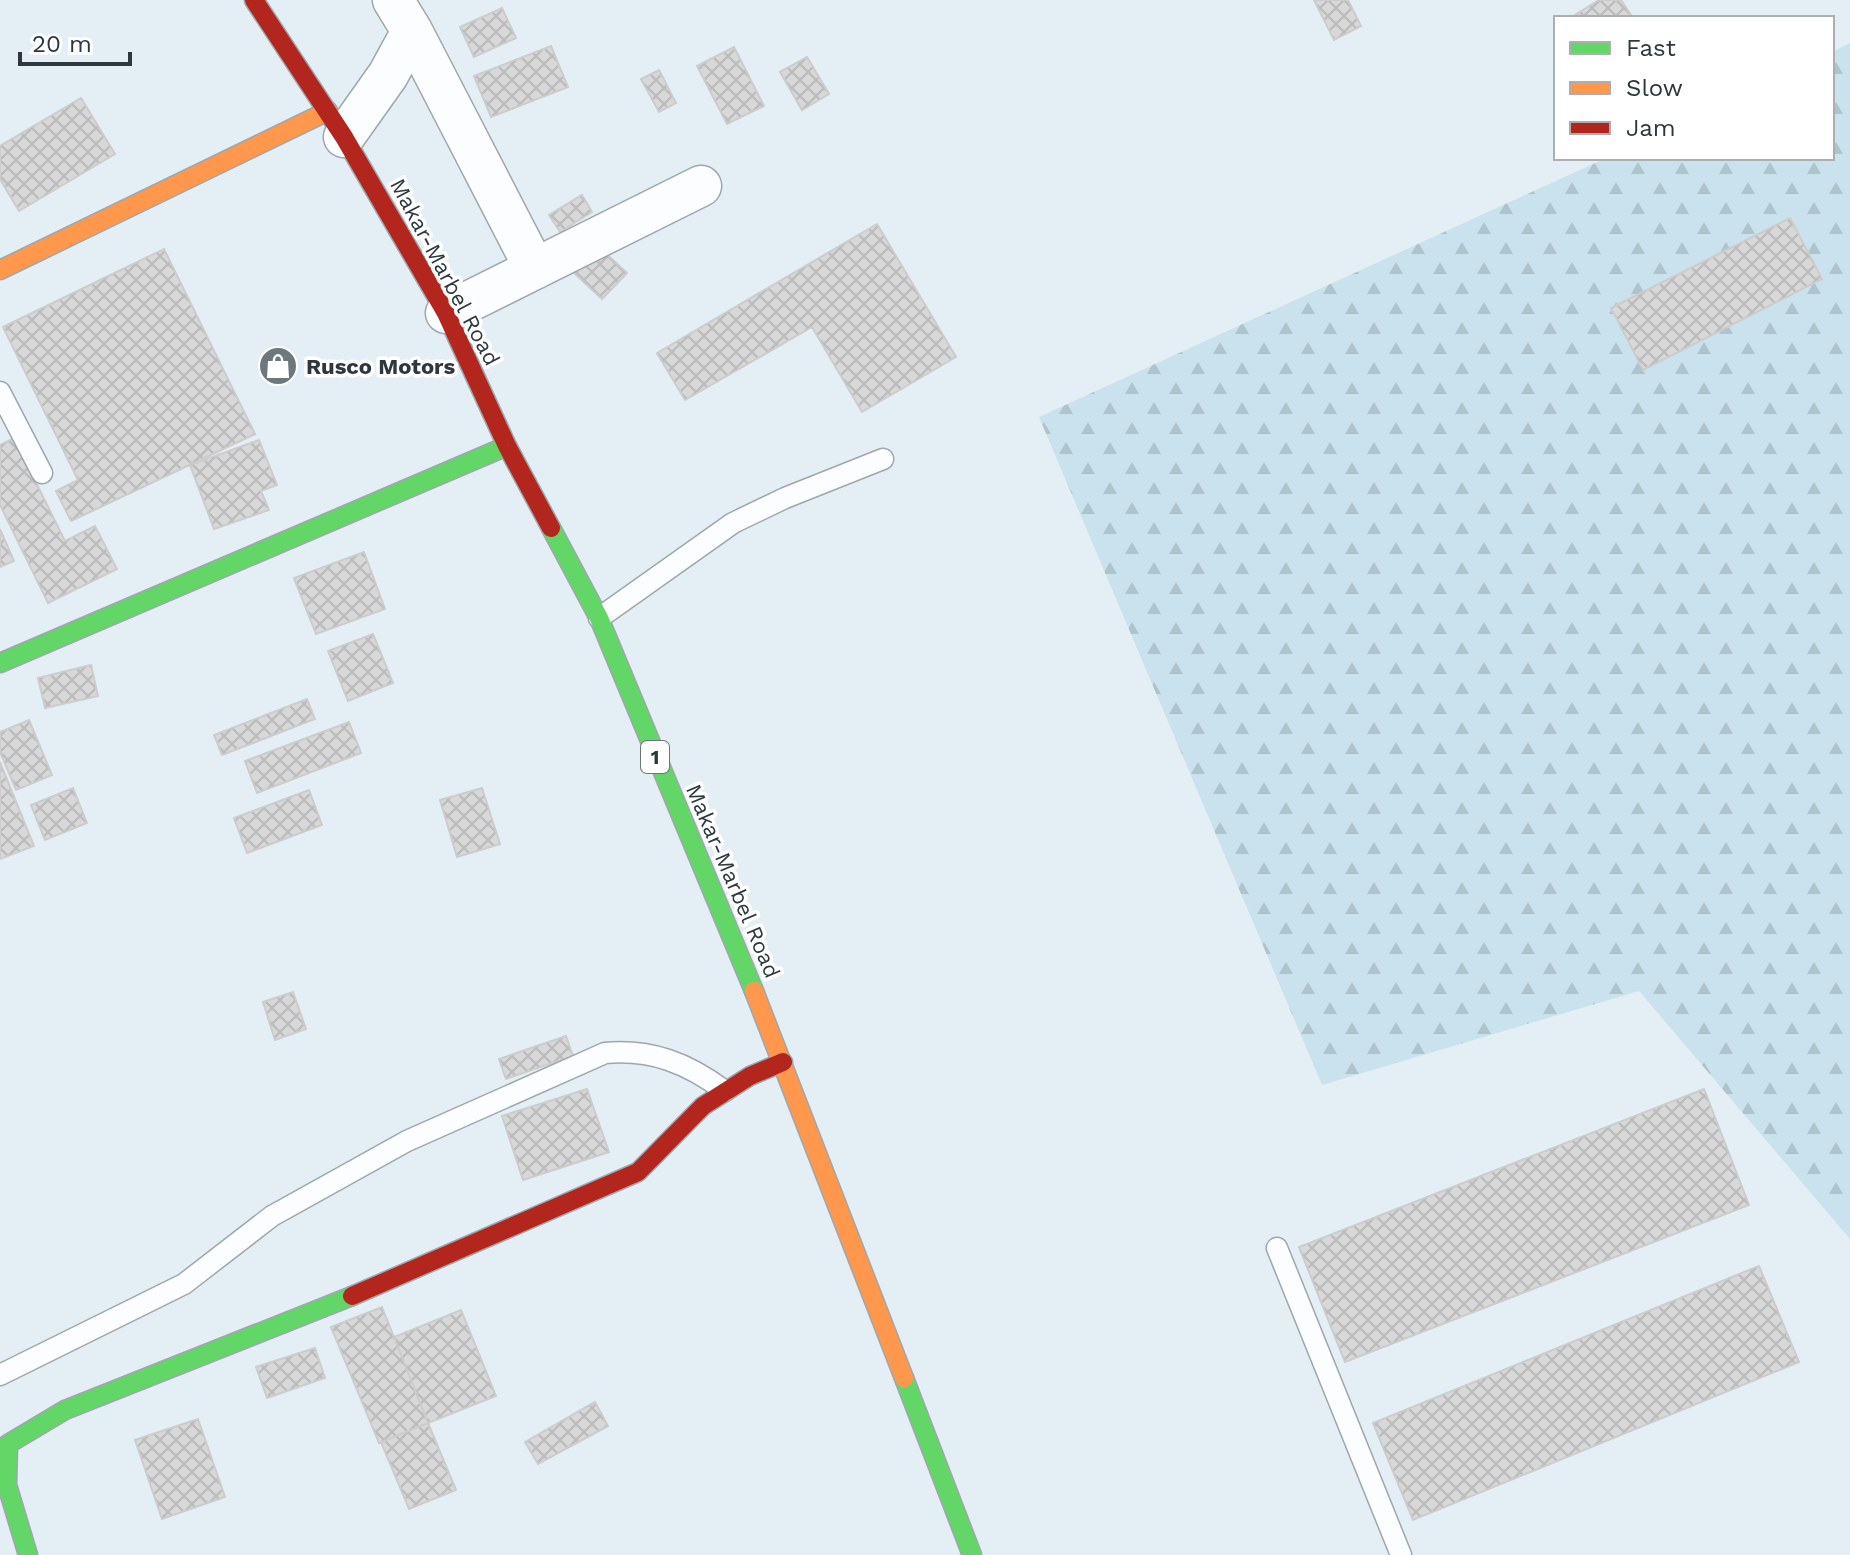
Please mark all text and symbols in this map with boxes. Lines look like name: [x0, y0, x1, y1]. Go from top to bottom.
scale bar: [20, 16, 130, 66]
legend: [1554, 16, 1834, 160]
text: 20 m: [32, 30, 92, 58]
text: Fast: [1626, 34, 1676, 62]
text: Slow: [1626, 74, 1683, 102]
text: Jam: [1626, 114, 1676, 142]
street label: Makar-Marbel Road: [385, 174, 505, 370]
shop icon: Rusco Motors: [257, 345, 299, 387]
place label: Rusco Motors: [306, 354, 455, 379]
road number: 1: [641, 741, 669, 773]
street label: Makar-Marbel Road: [681, 780, 785, 982]

